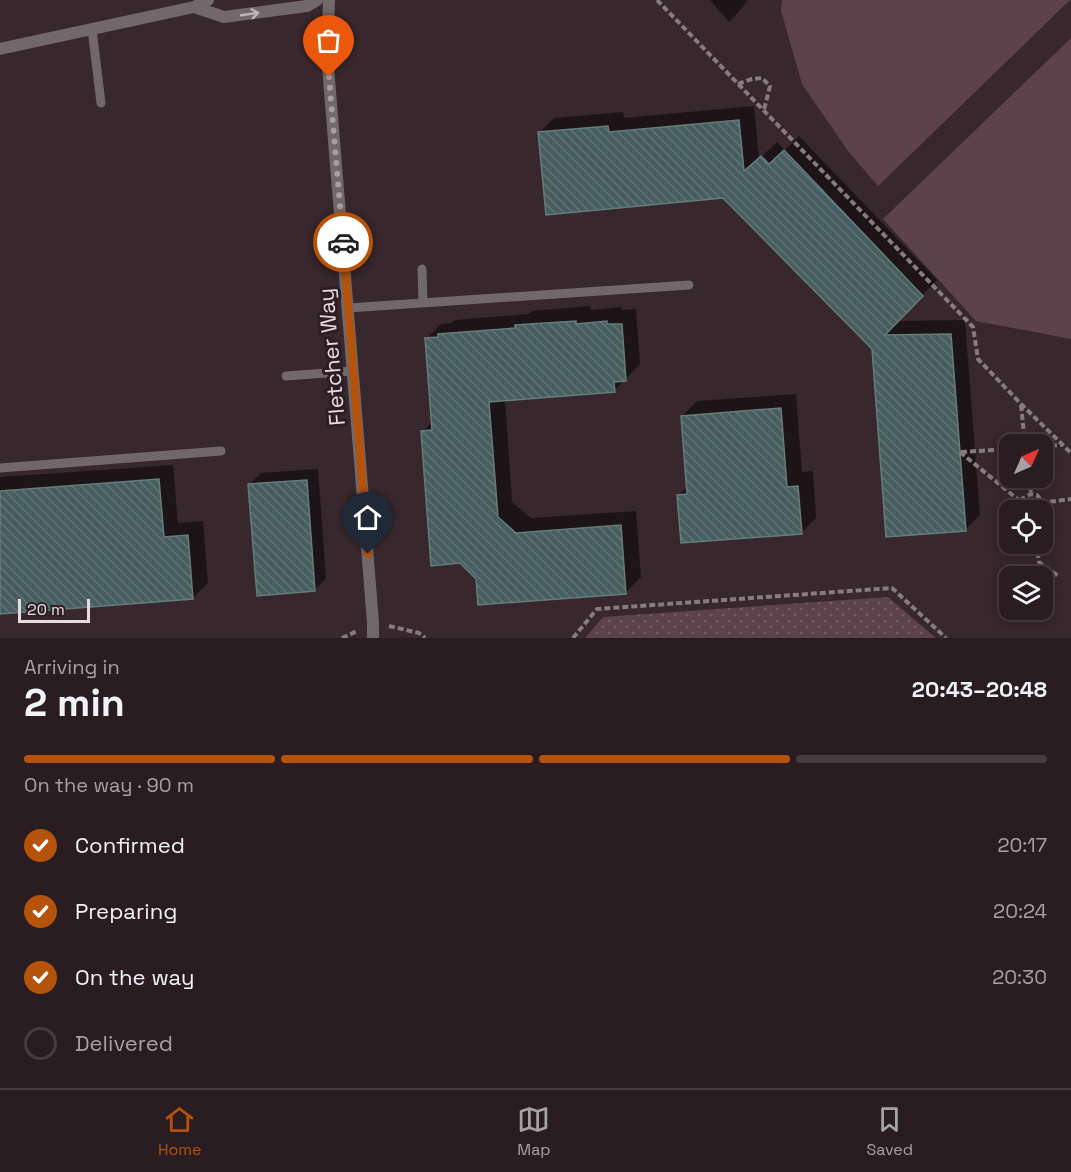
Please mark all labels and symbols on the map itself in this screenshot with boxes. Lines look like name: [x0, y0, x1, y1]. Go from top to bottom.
one-way arrow: [240, 8, 260, 19]
pin: [303, 15, 354, 77]
courier: [313, 212, 373, 272]
street label: Fletcher Way: [311, 287, 351, 427]
north arrow: [999, 434, 1053, 488]
pin: [342, 492, 393, 554]
scale bar: [18, 596, 90, 624]

